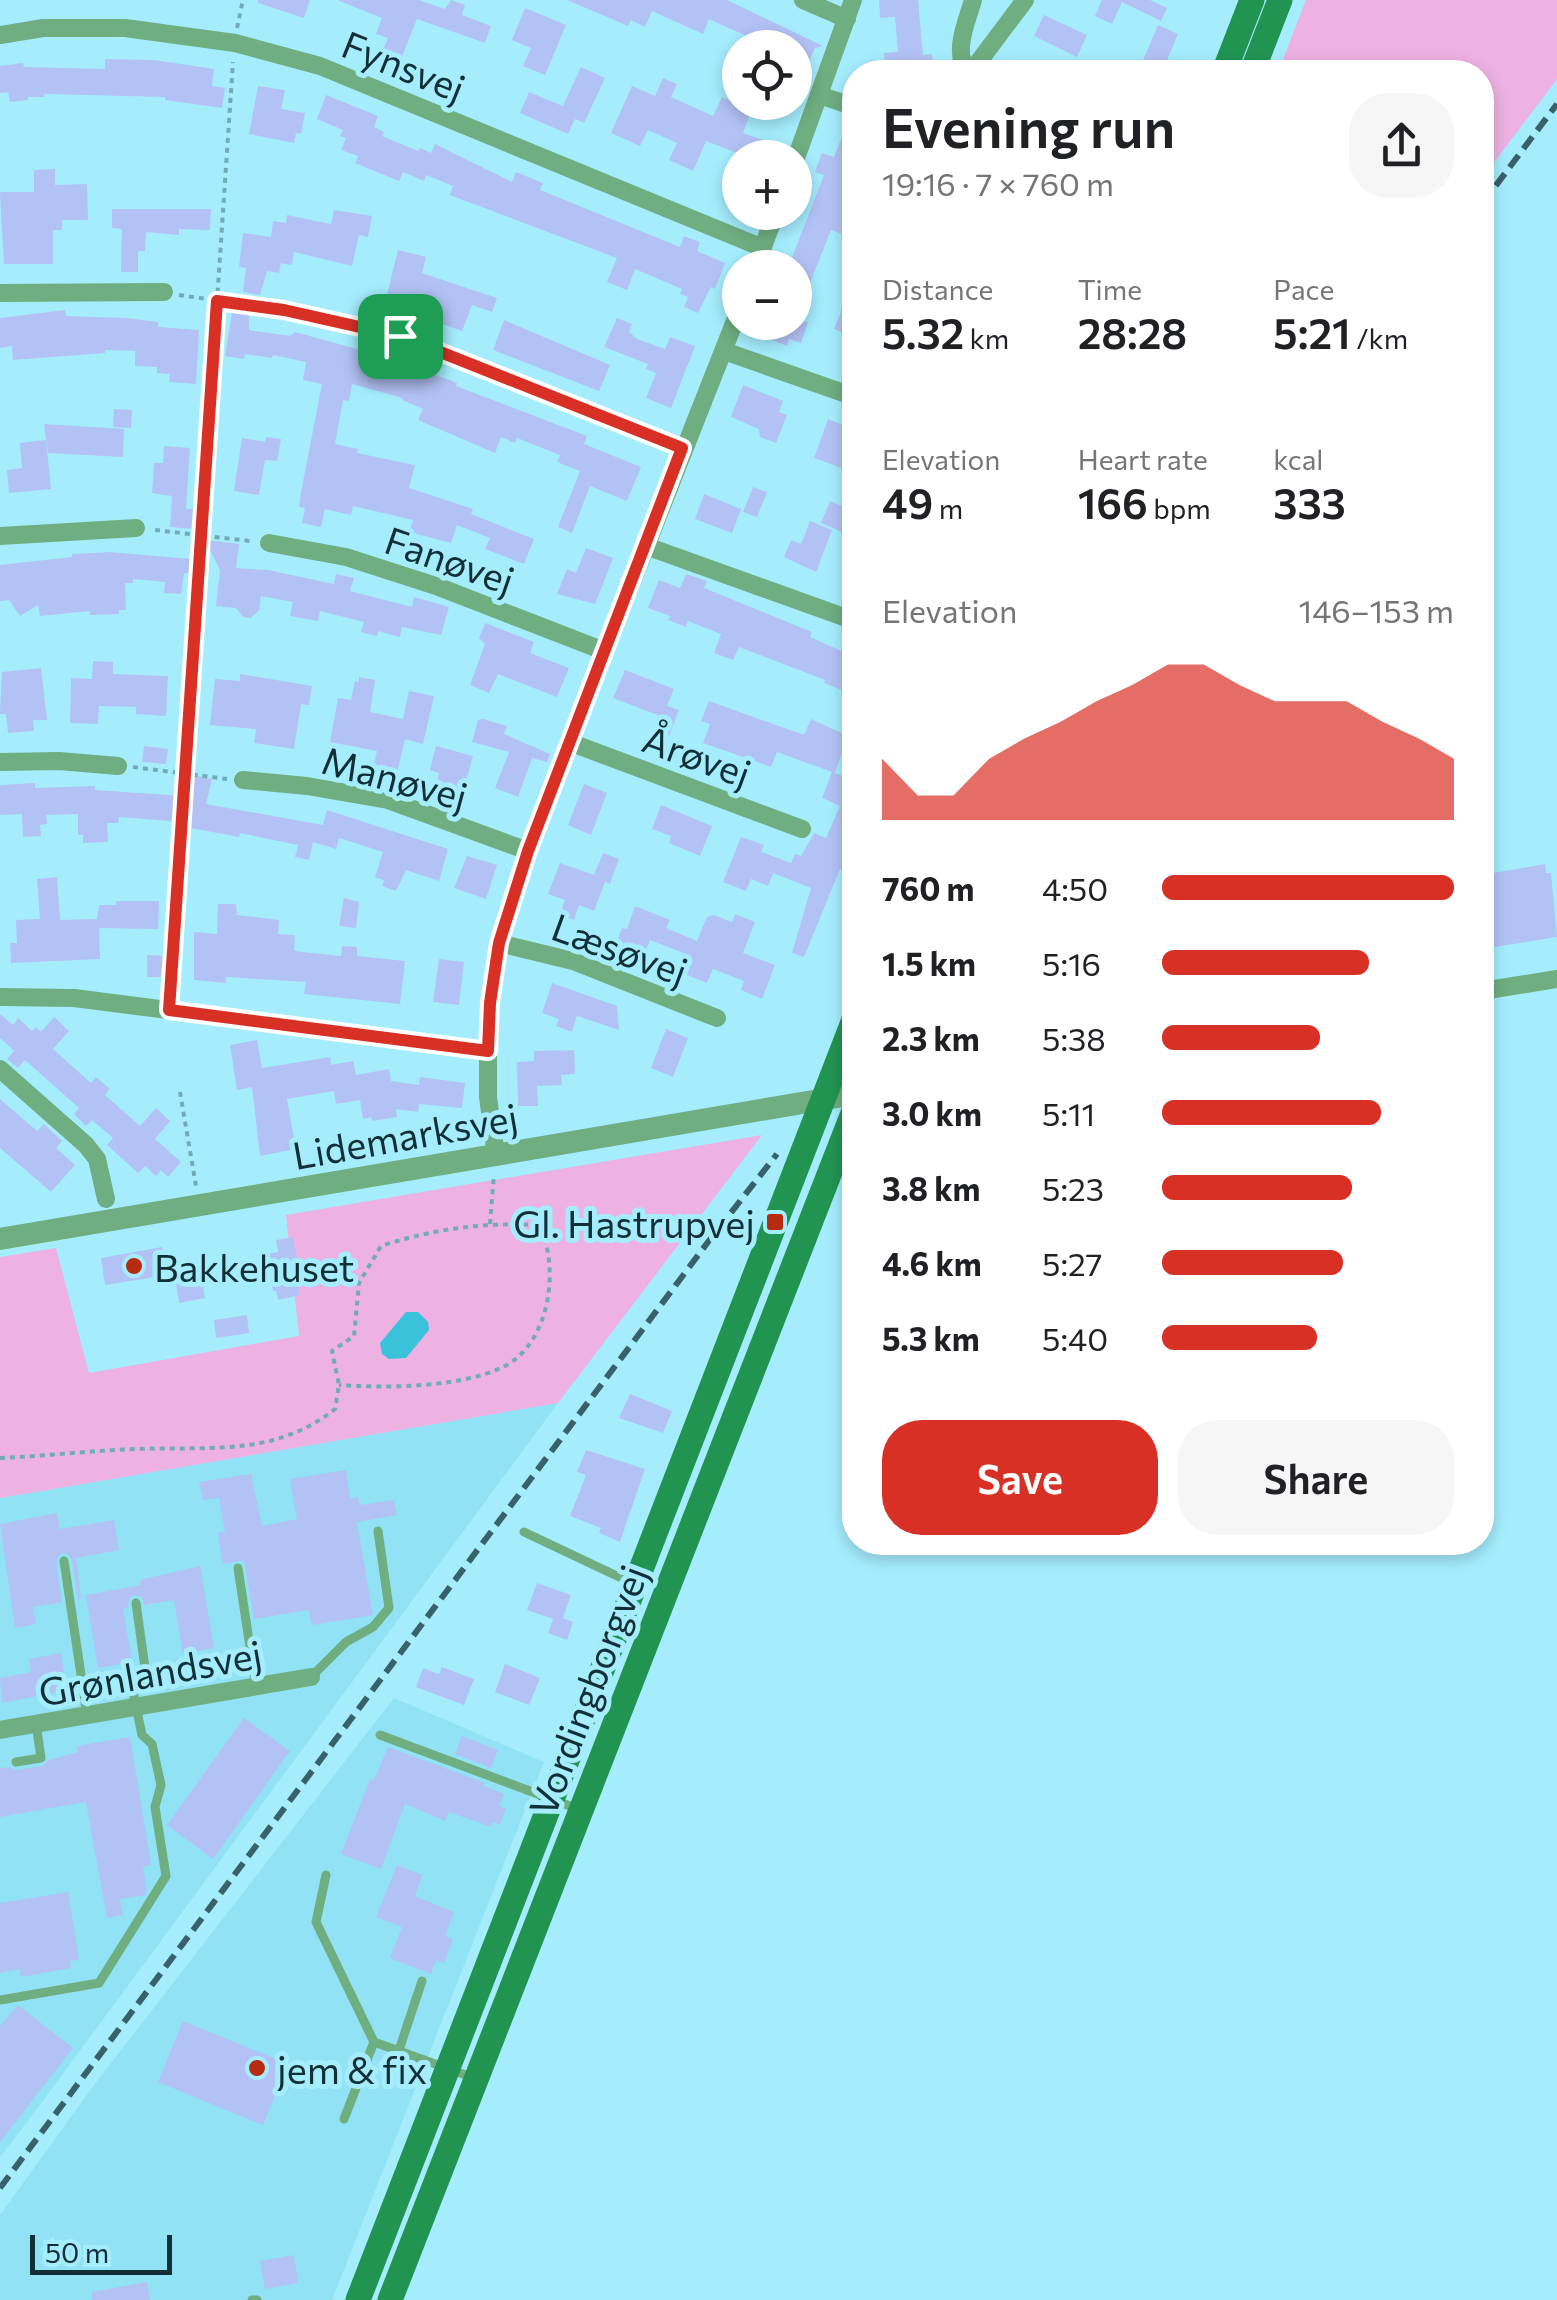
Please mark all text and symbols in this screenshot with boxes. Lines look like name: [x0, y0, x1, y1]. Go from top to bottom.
street label: Fynsvej: [336, 19, 472, 111]
map controls: [722, 30, 812, 340]
button: locate: [722, 30, 812, 120]
text: Evening run: [882, 92, 1175, 159]
button: share: [1349, 93, 1454, 198]
button: +: [722, 140, 812, 230]
text: 19:16 · 7 × 760 m: [882, 163, 1114, 203]
button: −: [722, 250, 812, 340]
text: Distance: [882, 272, 993, 306]
text: Time: [1078, 272, 1142, 306]
text: Pace: [1273, 272, 1334, 306]
pin: [358, 294, 443, 379]
text: 5.32: [882, 306, 964, 358]
text: 28:28: [1078, 306, 1187, 358]
text: 5:21: [1273, 306, 1351, 358]
icon: arrive: [373, 309, 428, 364]
text: km: [964, 321, 1009, 355]
text: /km: [1351, 321, 1408, 355]
text: Elevation: [882, 442, 1000, 476]
text: Heart rate: [1078, 442, 1208, 476]
text: kcal: [1273, 442, 1323, 476]
text: 49: [882, 476, 933, 528]
text: 166: [1078, 476, 1148, 528]
text: 333: [1273, 476, 1346, 528]
text: m: [933, 491, 963, 525]
text: bpm: [1148, 491, 1211, 525]
street label: Fanøvej: [379, 515, 521, 603]
text: Elevation: [882, 590, 1017, 630]
text: 146–153 m: [1298, 590, 1454, 630]
street label: Årøvej: [637, 714, 757, 796]
street label: Manøvej: [317, 735, 473, 819]
text: 760 m: [882, 868, 974, 908]
text: 4:50: [1042, 868, 1108, 908]
street label: Læsøvej: [546, 902, 694, 994]
text: 1.5 km: [882, 943, 976, 983]
text: 5:16: [1042, 943, 1101, 983]
text: 2.3 km: [882, 1018, 980, 1058]
text: 5:38: [1042, 1018, 1106, 1058]
street label: Lidemarksvej: [289, 1092, 521, 1178]
text: 3.0 km: [882, 1093, 982, 1133]
text: 5:11: [1042, 1093, 1095, 1133]
text: 3.8 km: [882, 1168, 980, 1208]
text: 5:23: [1042, 1168, 1104, 1208]
place label: Gl. Hastrupvej: [513, 1199, 755, 1246]
marker: Gl. Hastrupvej: [764, 1211, 786, 1233]
place label: Bakkehuset: [154, 1243, 354, 1290]
text: 4.6 km: [882, 1243, 982, 1283]
text: 5:27: [1042, 1243, 1103, 1283]
marker: Bakkehuset: [123, 1255, 145, 1277]
text: 5.3 km: [882, 1318, 980, 1358]
text: 5:40: [1042, 1318, 1108, 1358]
button: Save: [882, 1420, 1158, 1535]
button: Share: [1178, 1420, 1454, 1535]
street label: Vordingborgvej: [518, 1558, 656, 1822]
street label: Grønlandsvej: [35, 1629, 265, 1715]
place label: jem & fix: [277, 2045, 427, 2092]
marker: jem & fix: [246, 2057, 268, 2079]
scale bar: [30, 2230, 172, 2274]
text: 50 m: [45, 2235, 109, 2269]

